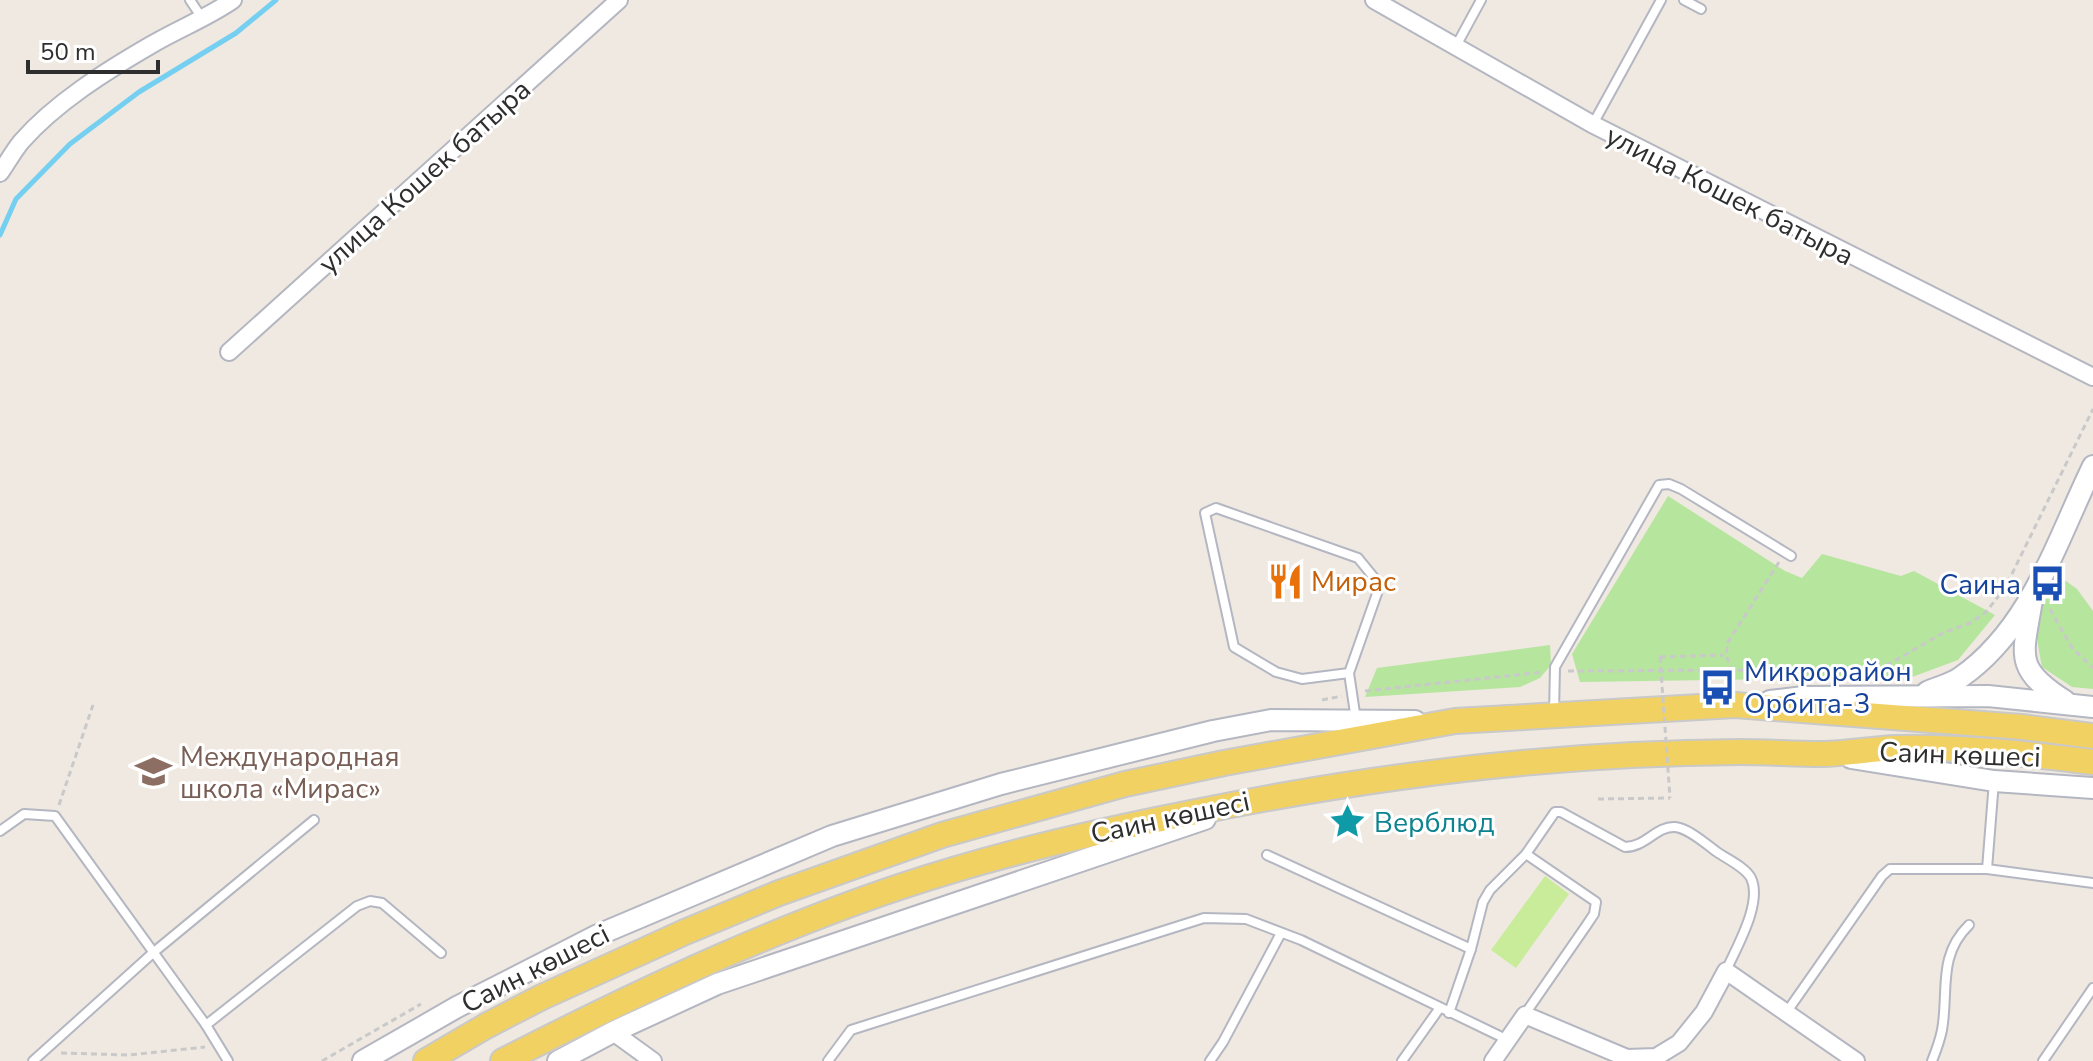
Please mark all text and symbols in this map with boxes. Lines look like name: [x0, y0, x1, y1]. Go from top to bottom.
scale bar: [28, 24, 158, 74]
text: 50 m: [40, 36, 96, 68]
street label: улица Кошек батыра: [310, 71, 539, 282]
street label: улица Кошек батыра: [1599, 117, 1860, 275]
restaurant icon: Мирас: [1266, 562, 1304, 600]
place label: Мирас: [1311, 563, 1396, 601]
bus stop icon: Саина: [2028, 565, 2066, 603]
place label: Саина: [1939, 566, 2021, 604]
place label: Микрорайон Орбита-3: [1744, 653, 1912, 723]
bus stop icon: Микрорайон Орбита-3: [1699, 668, 1737, 706]
street label: Саин көшесі: [1878, 733, 2041, 777]
place label: Международная школа «Мирас»: [180, 738, 400, 808]
school or university icon: Международная школа «Мирас»: [135, 753, 173, 791]
street label: Саин көшесі: [1087, 783, 1253, 853]
place icon: Верблюд: [1329, 803, 1367, 841]
place label: Верблюд: [1374, 804, 1494, 842]
street label: Саин көшесі: [455, 915, 616, 1023]

